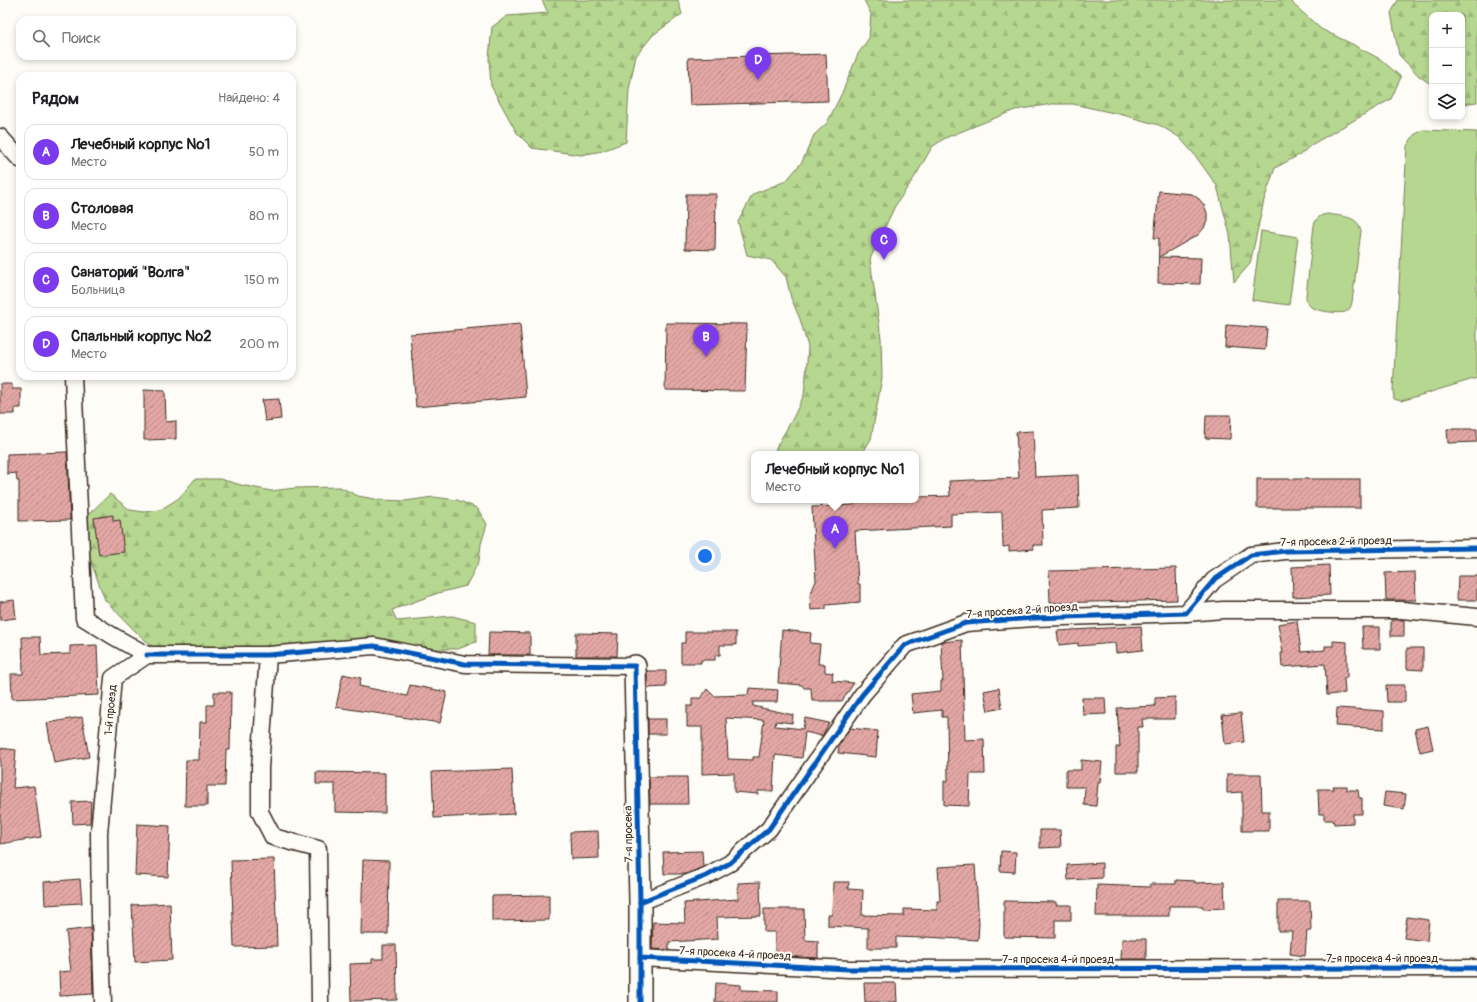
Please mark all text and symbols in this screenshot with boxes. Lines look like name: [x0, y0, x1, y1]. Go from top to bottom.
map controls: [1429, 12, 1465, 120]
button: +: [1429, 12, 1465, 48]
search box: [16, 16, 296, 60]
icon: search: [30, 27, 52, 49]
text: Поиск: [62, 29, 101, 48]
pin: D: [745, 47, 771, 80]
button: −: [1429, 48, 1465, 84]
button: layers: [1429, 84, 1465, 120]
text: Рядом: [32, 88, 79, 109]
text: Найдено: 4: [218, 90, 280, 106]
text: Лечебный корпус №1: [71, 135, 210, 154]
text: A: [42, 144, 50, 160]
text: 50 m: [249, 144, 279, 160]
text: Место: [71, 154, 107, 170]
text: Столовая: [71, 199, 133, 218]
text: B: [42, 208, 50, 224]
text: 80 m: [249, 208, 279, 224]
text: Место: [71, 218, 107, 234]
pin: C: [871, 227, 897, 260]
text: Санаторий "Волга": [71, 263, 190, 282]
text: C: [42, 272, 50, 288]
text: 150 m: [244, 272, 279, 288]
text: Больница: [71, 282, 125, 298]
pin: B: [693, 324, 719, 357]
text: Спальный корпус №2: [71, 327, 212, 346]
text: D: [42, 336, 50, 352]
text: 200 m: [240, 336, 279, 352]
text: Место: [71, 346, 107, 362]
popup: [751, 451, 919, 503]
text: Лечебный корпус №1: [765, 460, 905, 479]
text: Место: [765, 479, 801, 495]
pin: A: [822, 516, 848, 549]
street label: 7-я просека 2-й проезд: [1280, 534, 1392, 549]
your location: [695, 546, 715, 566]
street label: 7-я просека 2-й проезд: [966, 600, 1078, 621]
street label: 1-й проезд: [102, 684, 119, 736]
street label: 7-я просека: [622, 806, 635, 862]
street label: 7-я просека 4-й проезд: [679, 944, 791, 963]
street label: 7-я просека 4-й проезд: [1326, 952, 1438, 965]
street label: 7-я просека 4-й проезд: [1002, 953, 1114, 966]

